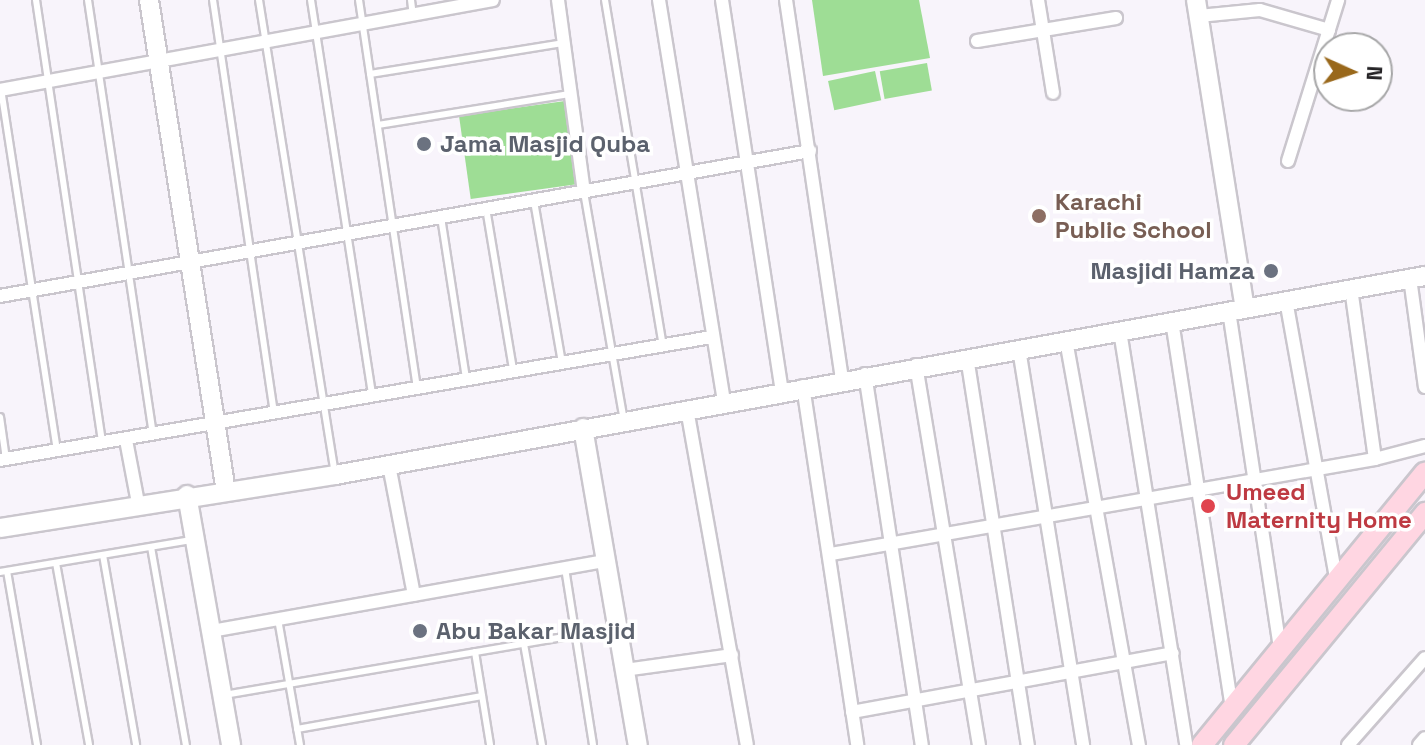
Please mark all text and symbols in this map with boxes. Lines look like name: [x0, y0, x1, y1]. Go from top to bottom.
north arrow: [1313, 32, 1393, 112]
text: N: [1361, 65, 1389, 81]
place label: Jama Masjid Quba: [440, 130, 650, 158]
marker: Jama Masjid Quba: [415, 135, 433, 153]
place label: Karachi Public School: [1055, 188, 1212, 244]
marker: Karachi Public School: [1030, 207, 1048, 225]
place label: Masjidi Hamza: [1090, 257, 1255, 285]
marker: Masjidi Hamza: [1262, 262, 1280, 280]
place label: Umeed Maternity Home: [1226, 478, 1412, 534]
marker: Umeed Maternity Home: [1197, 495, 1219, 517]
place label: Abu Bakar Masjid: [436, 617, 636, 645]
marker: Abu Bakar Masjid: [411, 622, 429, 640]

